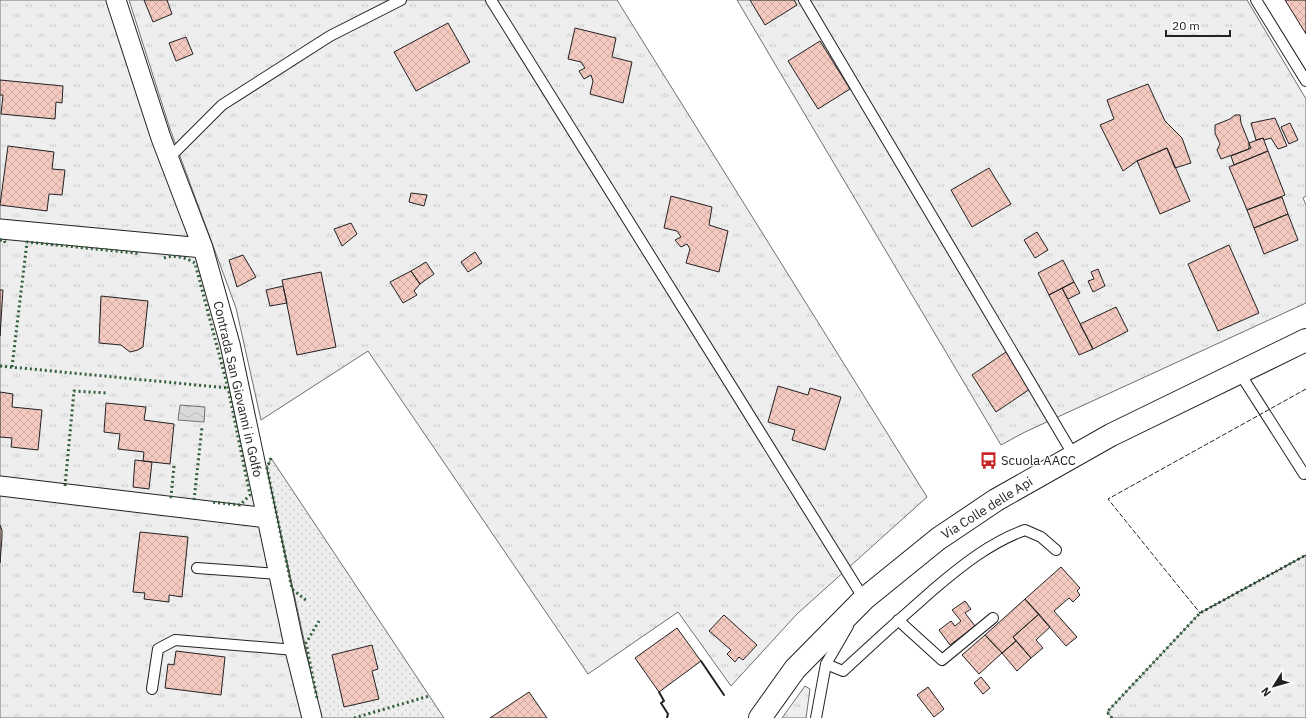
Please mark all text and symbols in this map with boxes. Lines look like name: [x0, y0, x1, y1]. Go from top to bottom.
scale bar: [1166, 12, 1230, 38]
text: 20 m: [1172, 18, 1200, 33]
street label: Contrada San Giovanni in Golfo: [209, 299, 267, 479]
bus stop icon: Scuola AACC: [978, 450, 998, 470]
place label: Scuola AACC: [1001, 452, 1076, 469]
street label: Via Colle delle Api: [938, 473, 1036, 543]
north arrow: [1254, 666, 1294, 706]
text: N: [1258, 685, 1274, 699]

